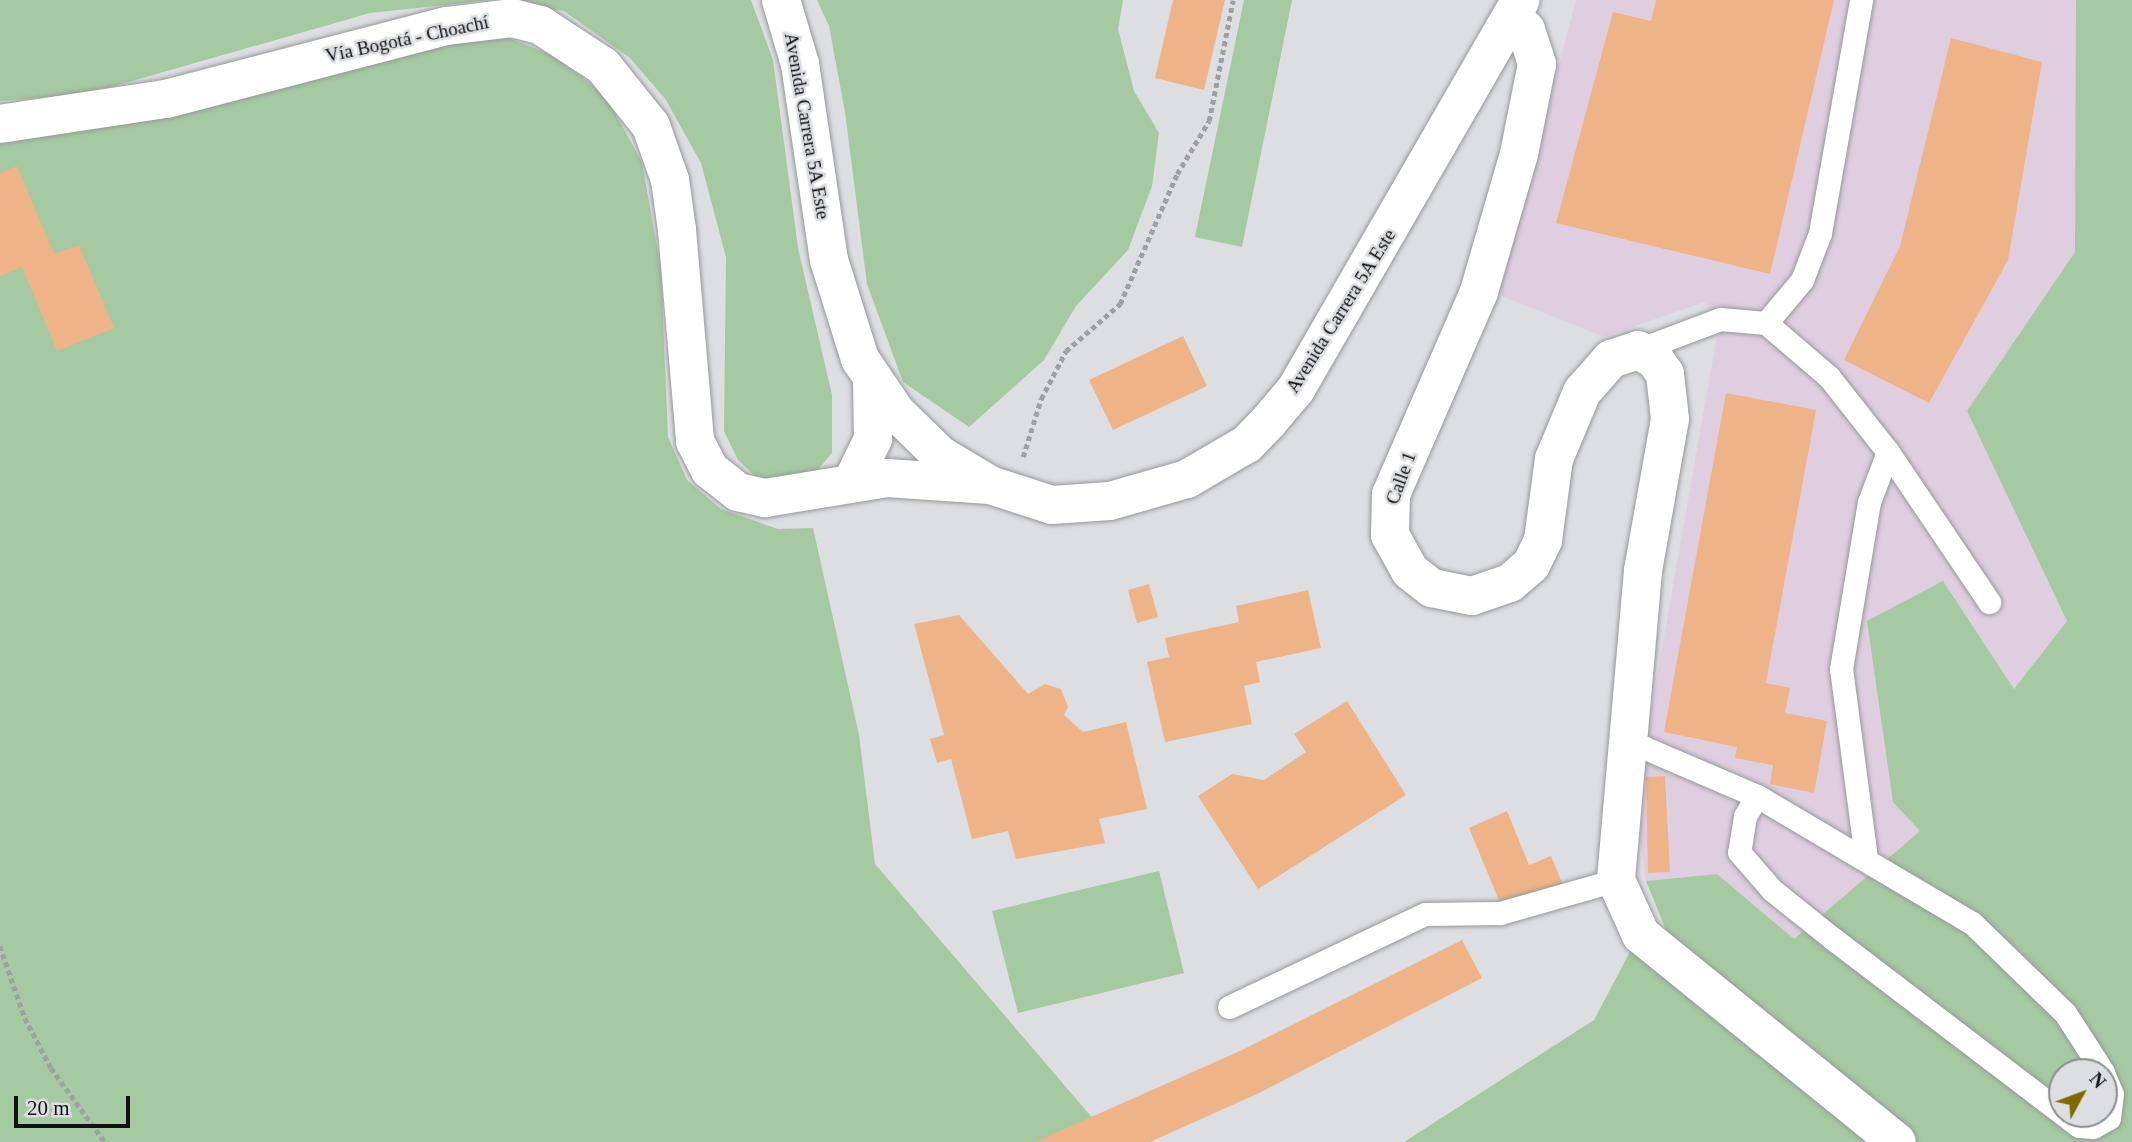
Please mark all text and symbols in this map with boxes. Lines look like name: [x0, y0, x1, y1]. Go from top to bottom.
street label: Vía Bogotá - Choachí: [323, 11, 491, 67]
street label: Avenida Carrera 5A Este: [779, 30, 835, 222]
street label: Avenida Carrera 5A Este: [1281, 224, 1401, 398]
street label: Calle 1: [1381, 449, 1421, 507]
north arrow: [2048, 1058, 2118, 1128]
text: N: [2085, 1068, 2110, 1092]
scale bar: [18, 1082, 133, 1126]
text: 20 m: [27, 1096, 70, 1120]

